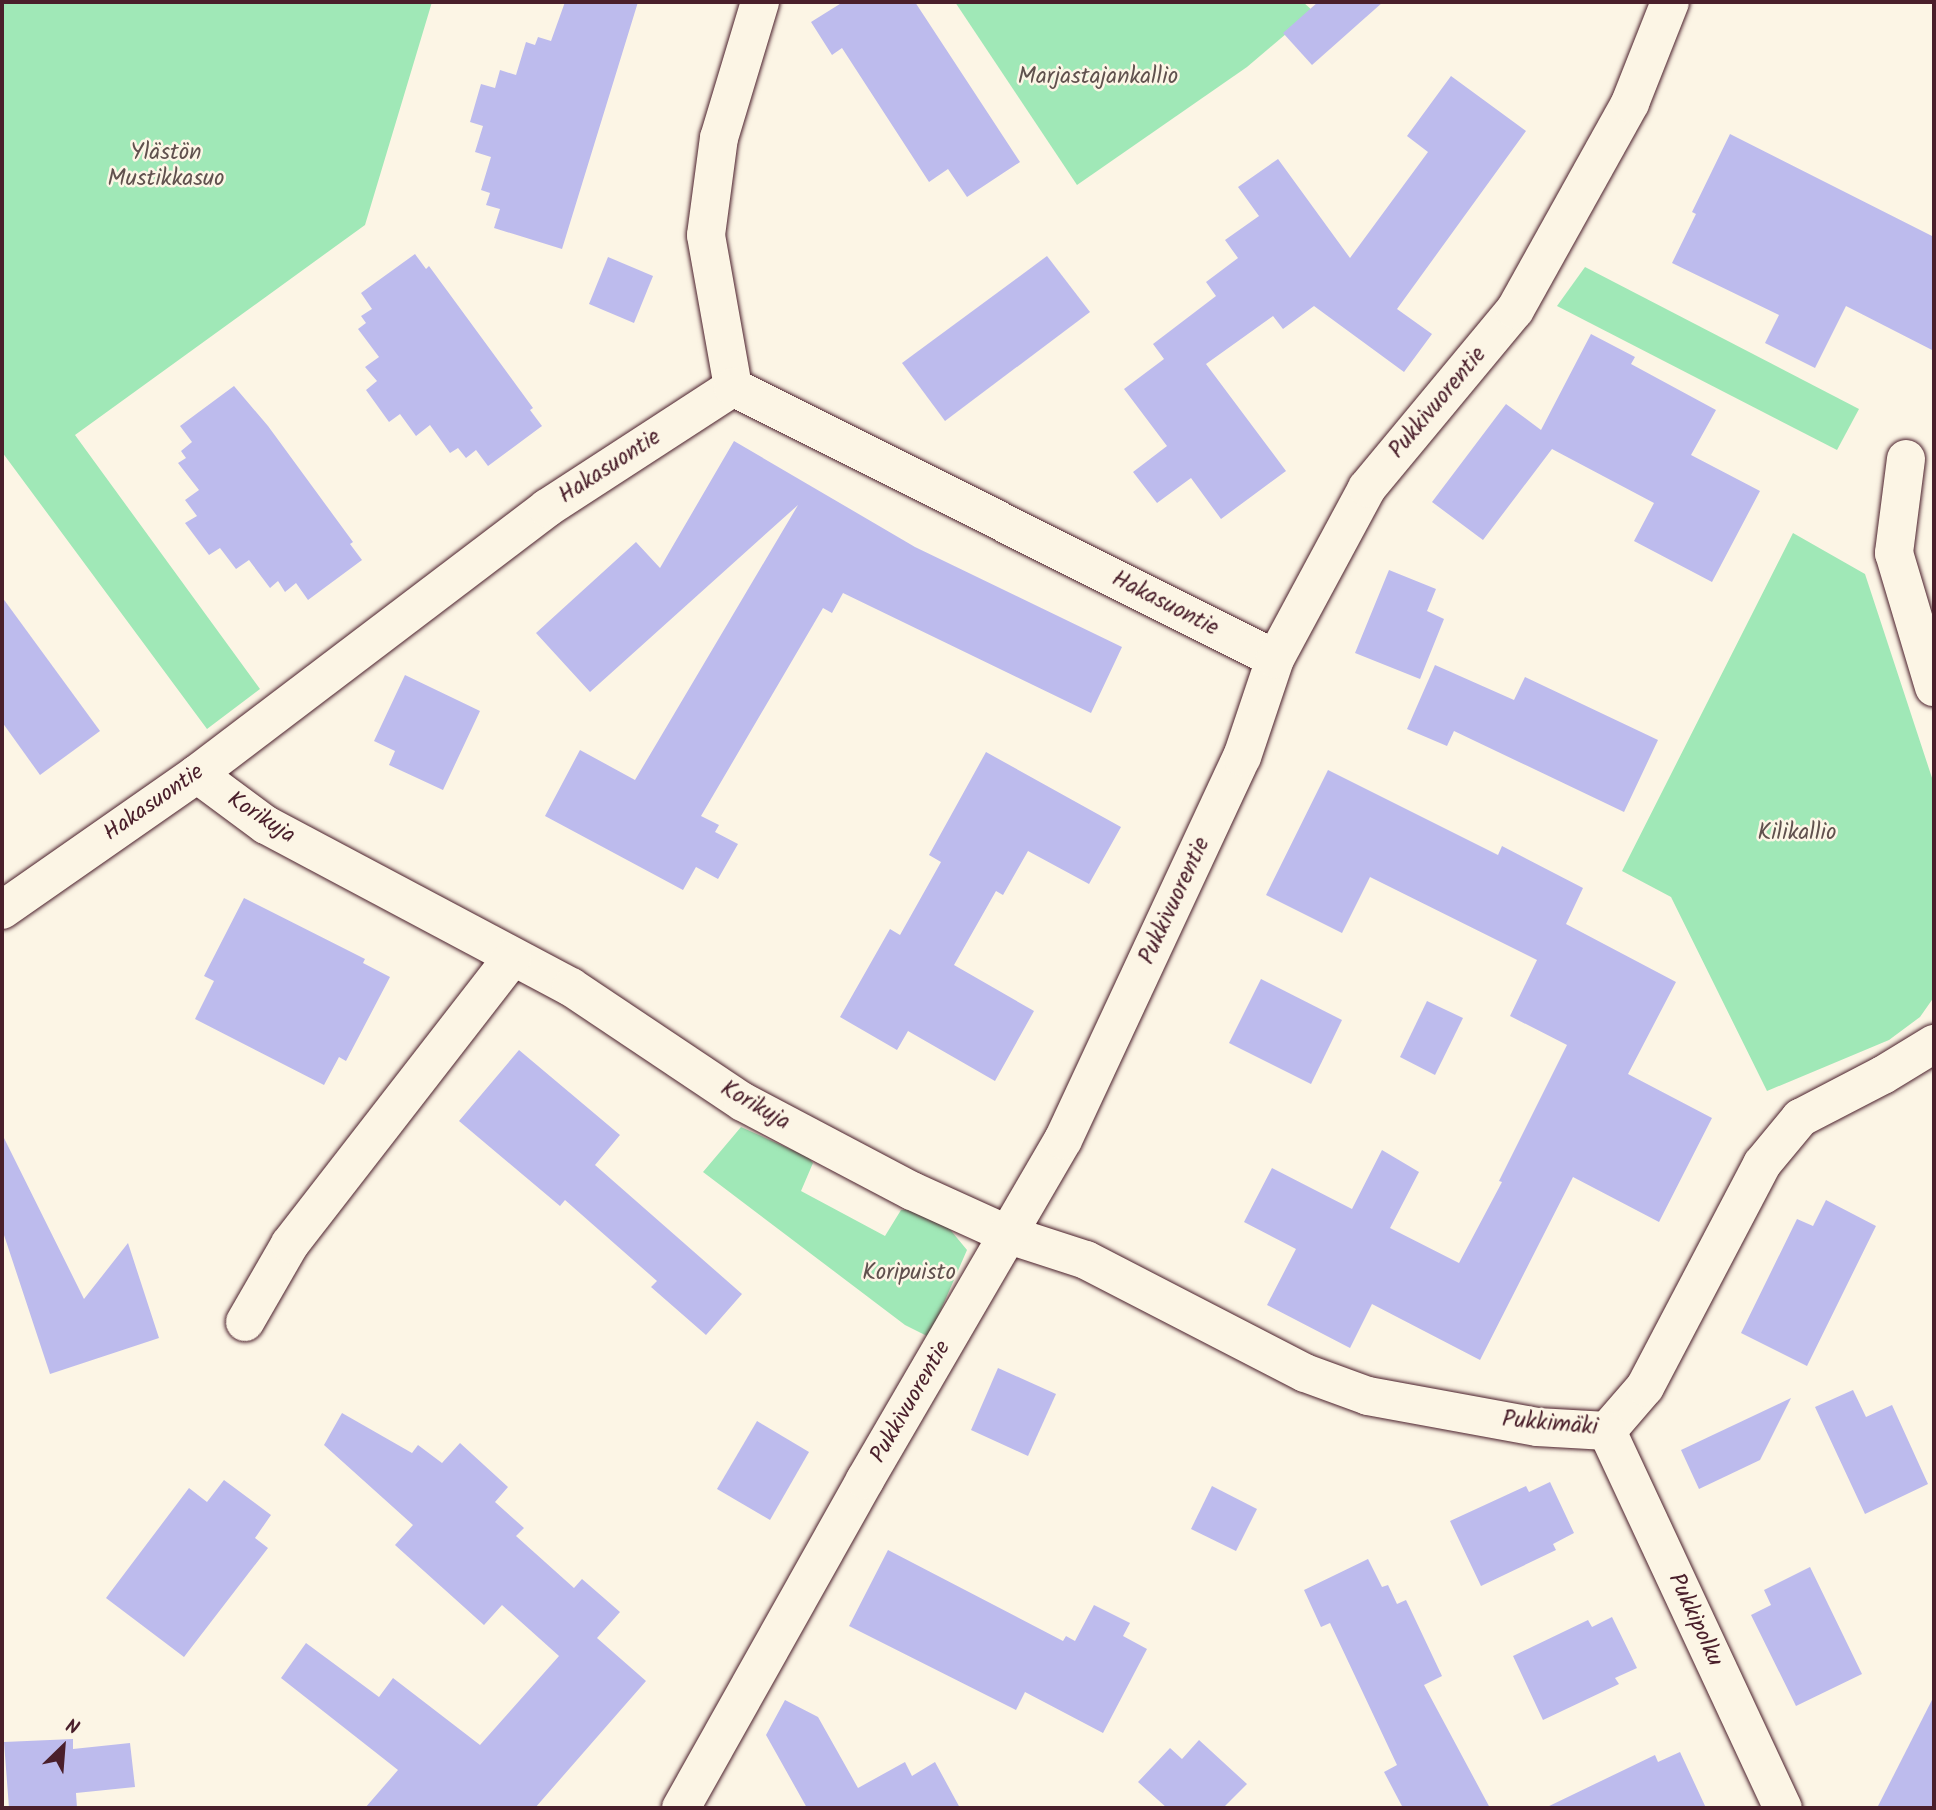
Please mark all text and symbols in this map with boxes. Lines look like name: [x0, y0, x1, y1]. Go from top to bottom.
park label: Marjastajankallio: [1018, 63, 1178, 91]
park label: Ylästön Mustikkasuo: [107, 139, 225, 193]
street label: Pukkivuorentie: [1383, 342, 1493, 464]
street label: Hakasuontie: [554, 424, 666, 510]
street label: Hakasuontie: [1107, 565, 1223, 643]
street label: Hakasuontie: [99, 758, 209, 848]
street label: Korikuja: [222, 786, 300, 850]
park label: Kilikallio: [1758, 819, 1836, 847]
street label: Pukkivuorentie: [1134, 833, 1216, 969]
street label: Korikuja: [715, 1075, 795, 1137]
park label: Koripuisto: [862, 1259, 956, 1287]
street label: Pukkivuorentie: [865, 1336, 957, 1468]
street label: Pukkimäki: [1501, 1406, 1599, 1442]
street label: Pukkipolku: [1661, 1569, 1729, 1671]
north arrow: [28, 1712, 98, 1782]
text: N: [60, 1712, 84, 1744]

